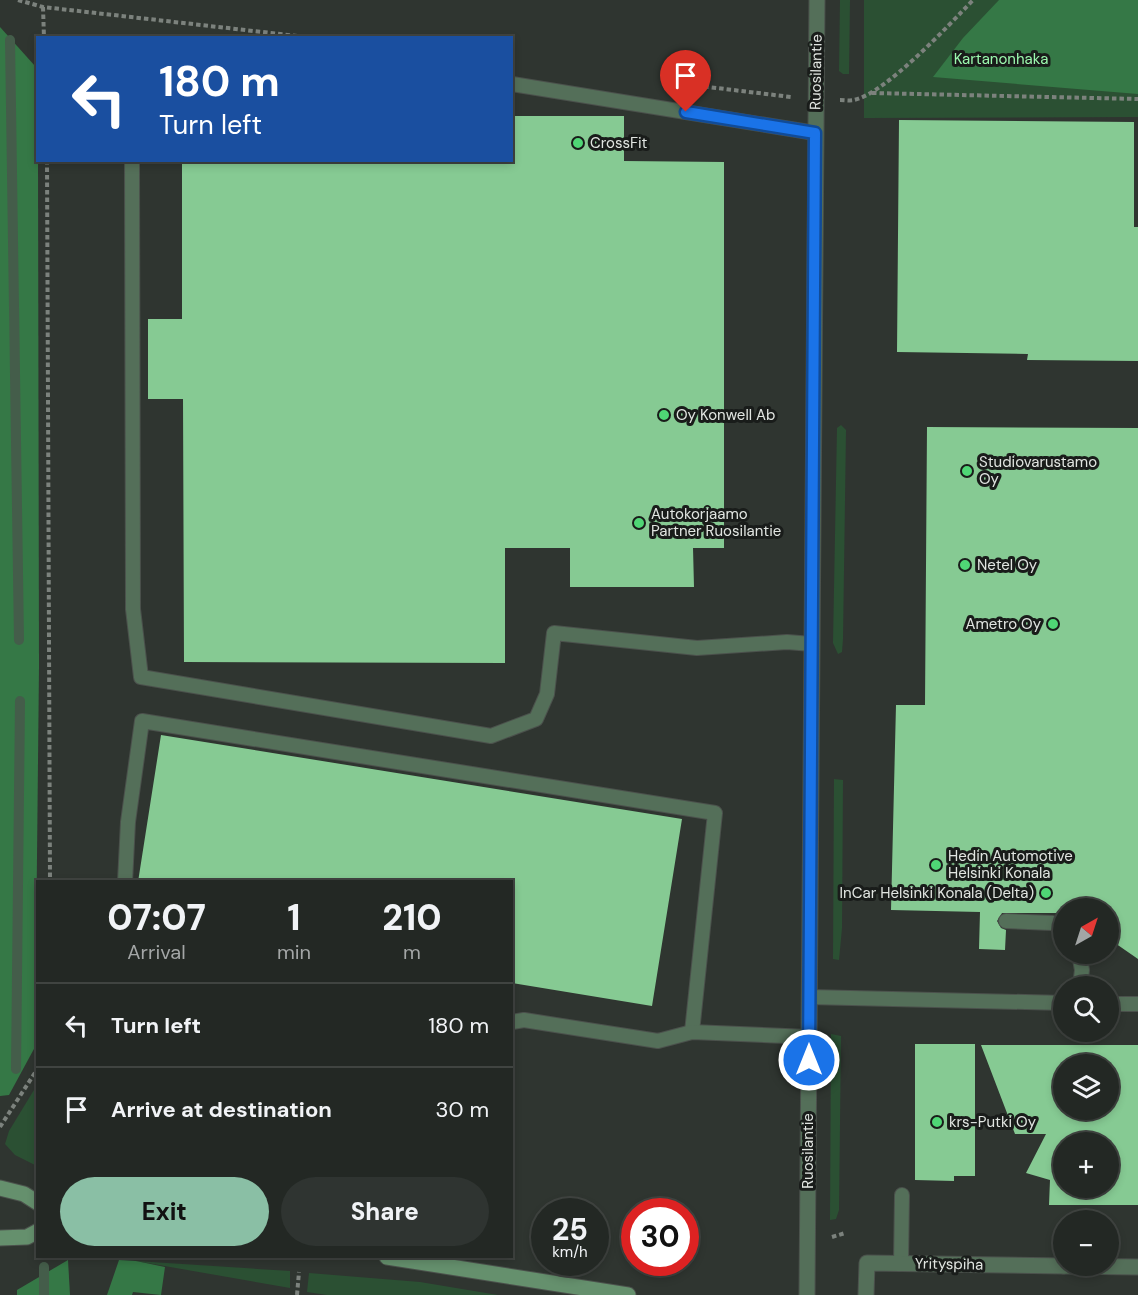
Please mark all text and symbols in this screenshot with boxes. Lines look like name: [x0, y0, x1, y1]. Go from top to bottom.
street label: Ruosilantie: [805, 34, 827, 110]
park label: Kartanonhaka: [954, 49, 1048, 69]
pin: [660, 50, 711, 112]
text: 180 m: [159, 54, 280, 109]
icon: arrive: [669, 59, 702, 92]
icon: left: [60, 60, 138, 138]
text: Turn left: [159, 107, 262, 142]
place label: CrossFit: [590, 133, 648, 153]
marker: CrossFit: [571, 136, 585, 150]
place label: Oy Konwell Ab: [676, 405, 775, 425]
marker: Oy Konwell Ab: [657, 408, 671, 422]
place label: Studiovarustamo Oy: [979, 452, 1097, 489]
marker: Studiovarustamo Oy: [960, 464, 974, 478]
place label: Autokorjaamo Partner Ruosilantie: [651, 504, 781, 541]
marker: Autokorjaamo Partner Ruosilantie: [632, 516, 646, 530]
place label: Netel Oy: [977, 555, 1038, 575]
marker: Netel Oy: [958, 558, 972, 572]
place label: Ametro Oy: [965, 614, 1042, 634]
marker: Ametro Oy: [1046, 617, 1060, 631]
place label: Hedin Automotive Helsinki Konala: [948, 846, 1073, 883]
marker: Hedin Automotive Helsinki Konala: [929, 858, 943, 872]
place label: InCar Helsinki Konala (Delta): [840, 883, 1034, 903]
marker: InCar Helsinki Konala (Delta): [1039, 886, 1053, 900]
text: 07:07: [107, 894, 206, 941]
text: 1: [287, 894, 301, 941]
text: 210: [382, 894, 442, 941]
north arrow: [1053, 898, 1119, 964]
map controls: [1053, 898, 1119, 1276]
text: Arrival: [127, 939, 186, 965]
text: min: [277, 939, 311, 965]
text: m: [403, 939, 421, 965]
button: search: [1053, 976, 1119, 1042]
icon: left: [60, 1009, 93, 1042]
text: Turn left: [111, 1011, 201, 1040]
text: 180 m: [428, 1011, 489, 1040]
position arrow: [777, 1028, 841, 1092]
button: layers: [1053, 1054, 1119, 1120]
icon: arrive: [60, 1093, 93, 1126]
text: Arrive at destination: [111, 1095, 332, 1124]
text: 30 m: [435, 1095, 489, 1124]
place label: krs-Putki Oy: [949, 1112, 1037, 1132]
street label: Ruosilantie: [798, 1113, 818, 1189]
marker: krs-Putki Oy: [930, 1115, 944, 1129]
button: +: [1053, 1132, 1119, 1198]
button: Exit: [60, 1177, 269, 1246]
button: Share: [281, 1177, 489, 1246]
speed limit sign: 30: [621, 1198, 699, 1276]
text: 25: [552, 1210, 588, 1249]
button: −: [1053, 1210, 1119, 1276]
text: km/h: [552, 1242, 588, 1262]
street label: Yrityspiha: [915, 1253, 983, 1275]

